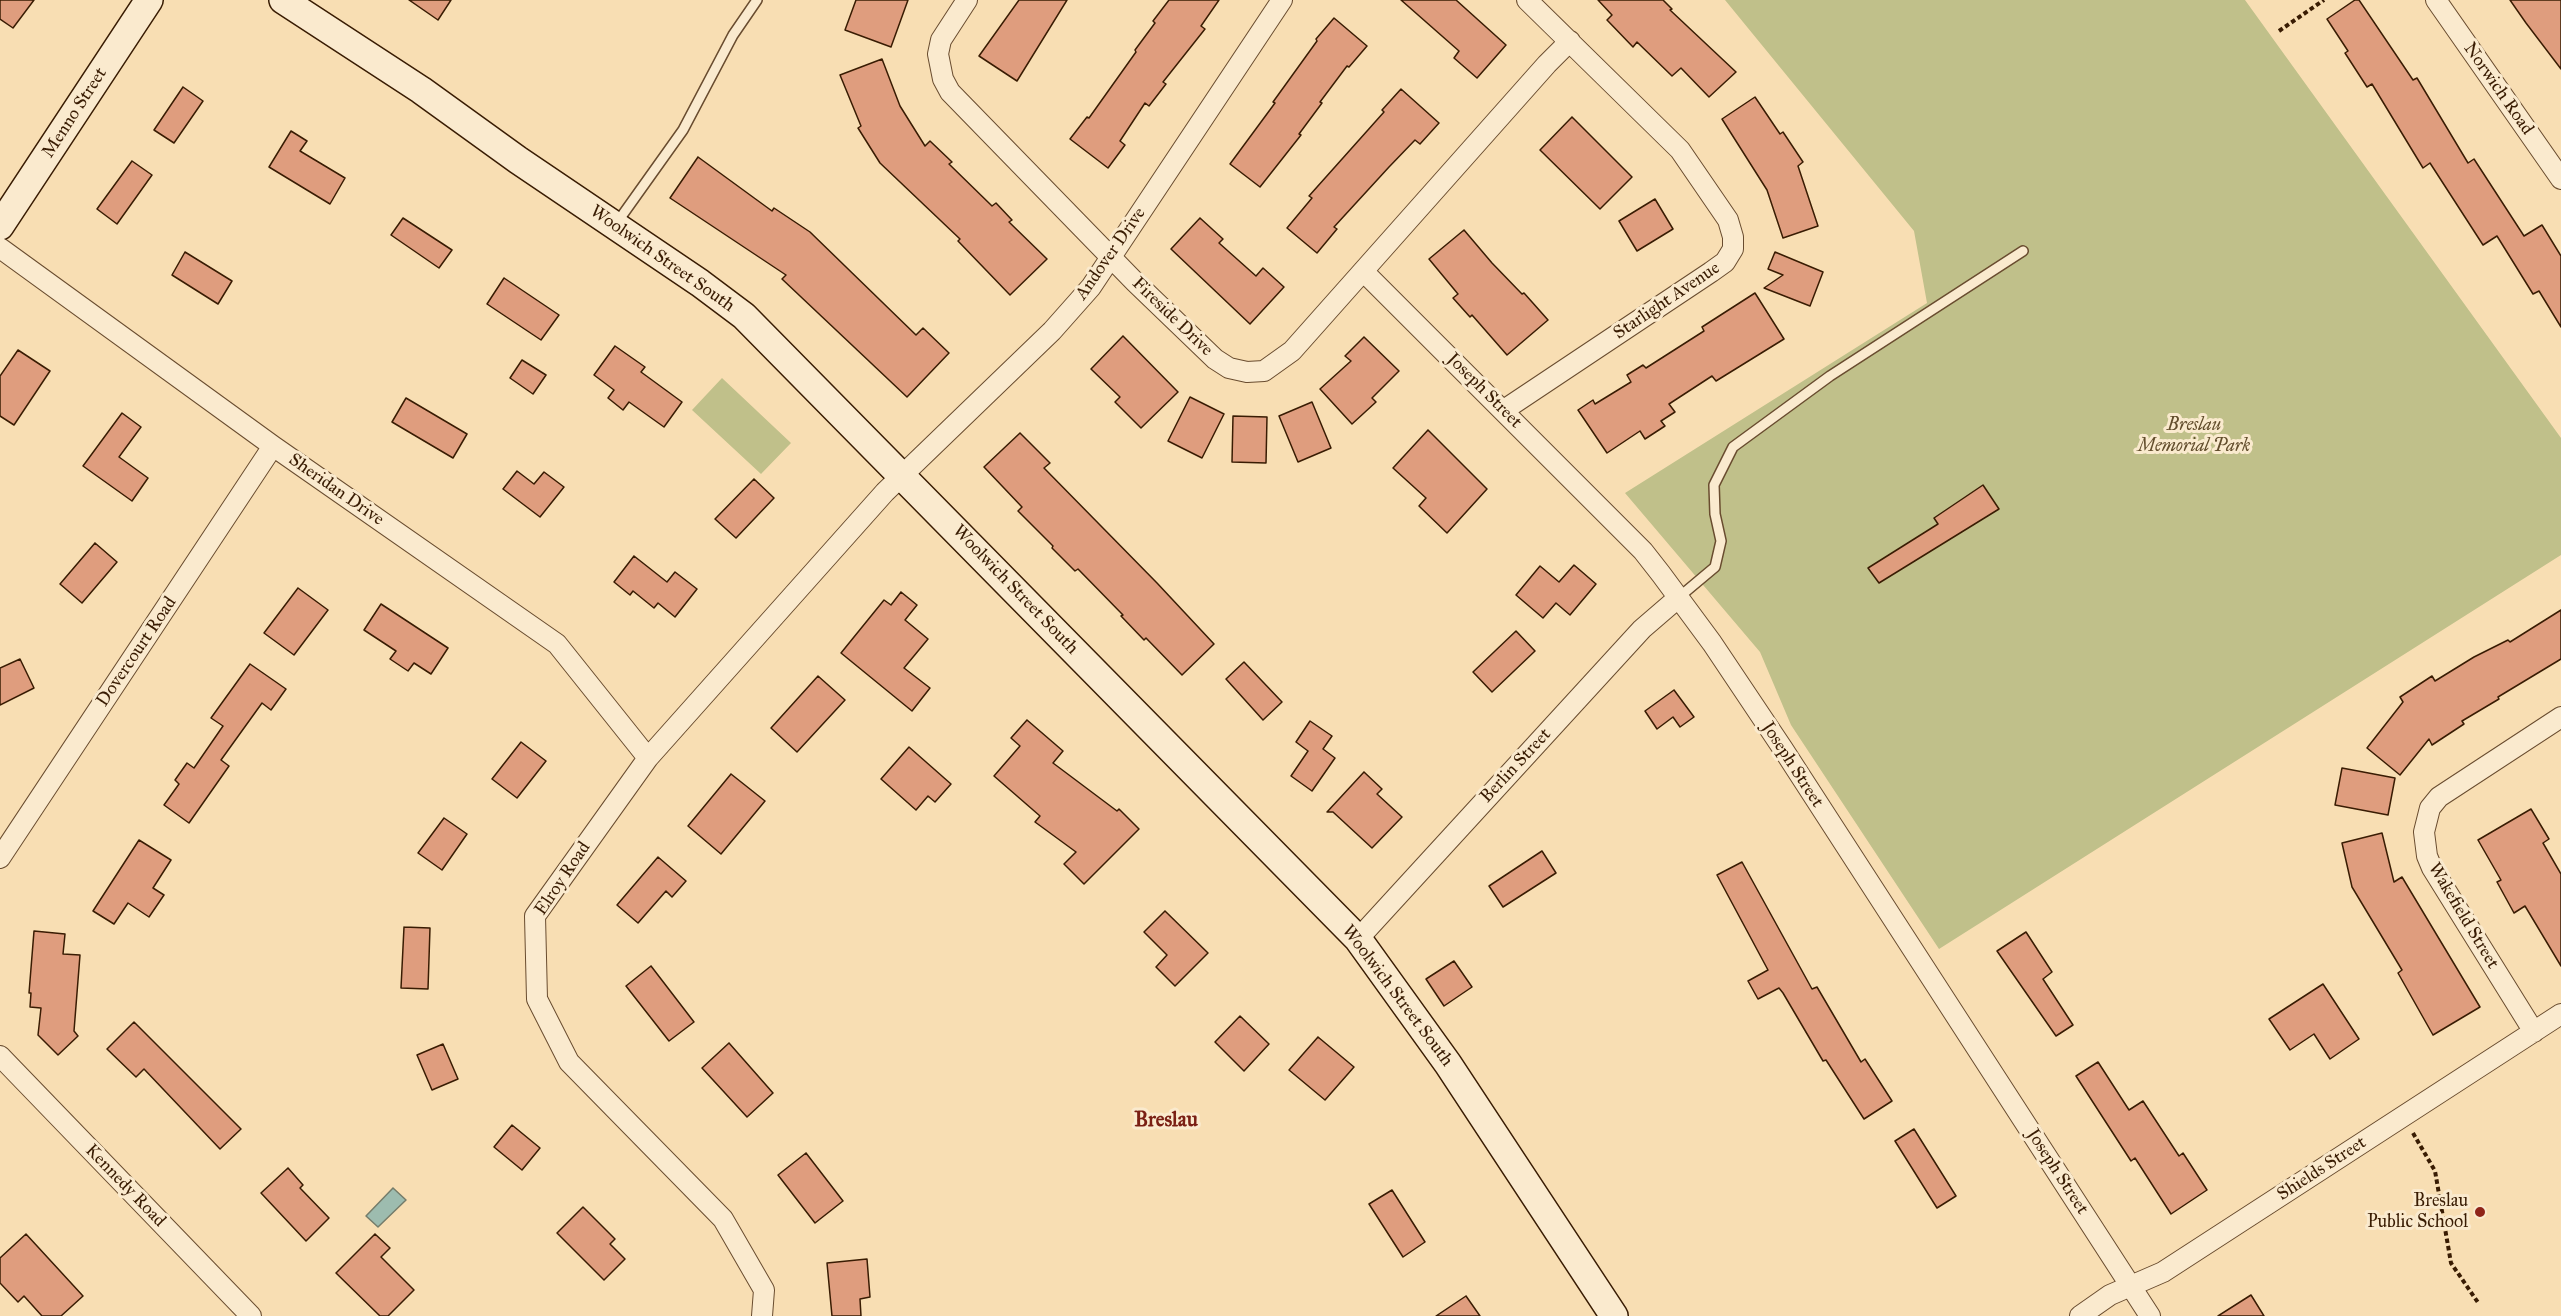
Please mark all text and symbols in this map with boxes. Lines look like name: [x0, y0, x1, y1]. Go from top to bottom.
street label: Norwich Road: [2458, 39, 2538, 139]
street label: Menno Street: [38, 64, 112, 162]
street label: Woolwich Street South: [586, 201, 738, 317]
street label: Andover Drive: [1071, 204, 1151, 304]
street label: Starlight Avenue: [1610, 258, 1724, 344]
street label: Fireside Drive: [1127, 273, 1217, 361]
street label: Joseph Street: [1442, 349, 1526, 433]
park label: Breslau Memorial Park: [2138, 415, 2250, 458]
street label: Sheridan Drive: [284, 449, 388, 531]
street label: Woolwich Street South: [948, 521, 1082, 659]
street label: Dovercourt Road: [92, 593, 182, 711]
street label: Joseph Street: [1756, 718, 1828, 812]
street label: Berlin Street: [1476, 724, 1556, 808]
street label: Elroy Road: [531, 838, 595, 920]
street label: Wakefield Street: [2423, 859, 2503, 973]
street label: Woolwich Street South: [1337, 921, 1457, 1071]
district label: Breslau: [1134, 1108, 1198, 1134]
street label: Joseph Street: [2021, 1125, 2093, 1219]
street label: Shields Street: [2273, 1132, 2371, 1206]
street label: Kennedy Road: [80, 1140, 170, 1232]
place label: Breslau Public School: [2367, 1191, 2468, 1234]
marker: Breslau Public School: [2473, 1205, 2487, 1219]

